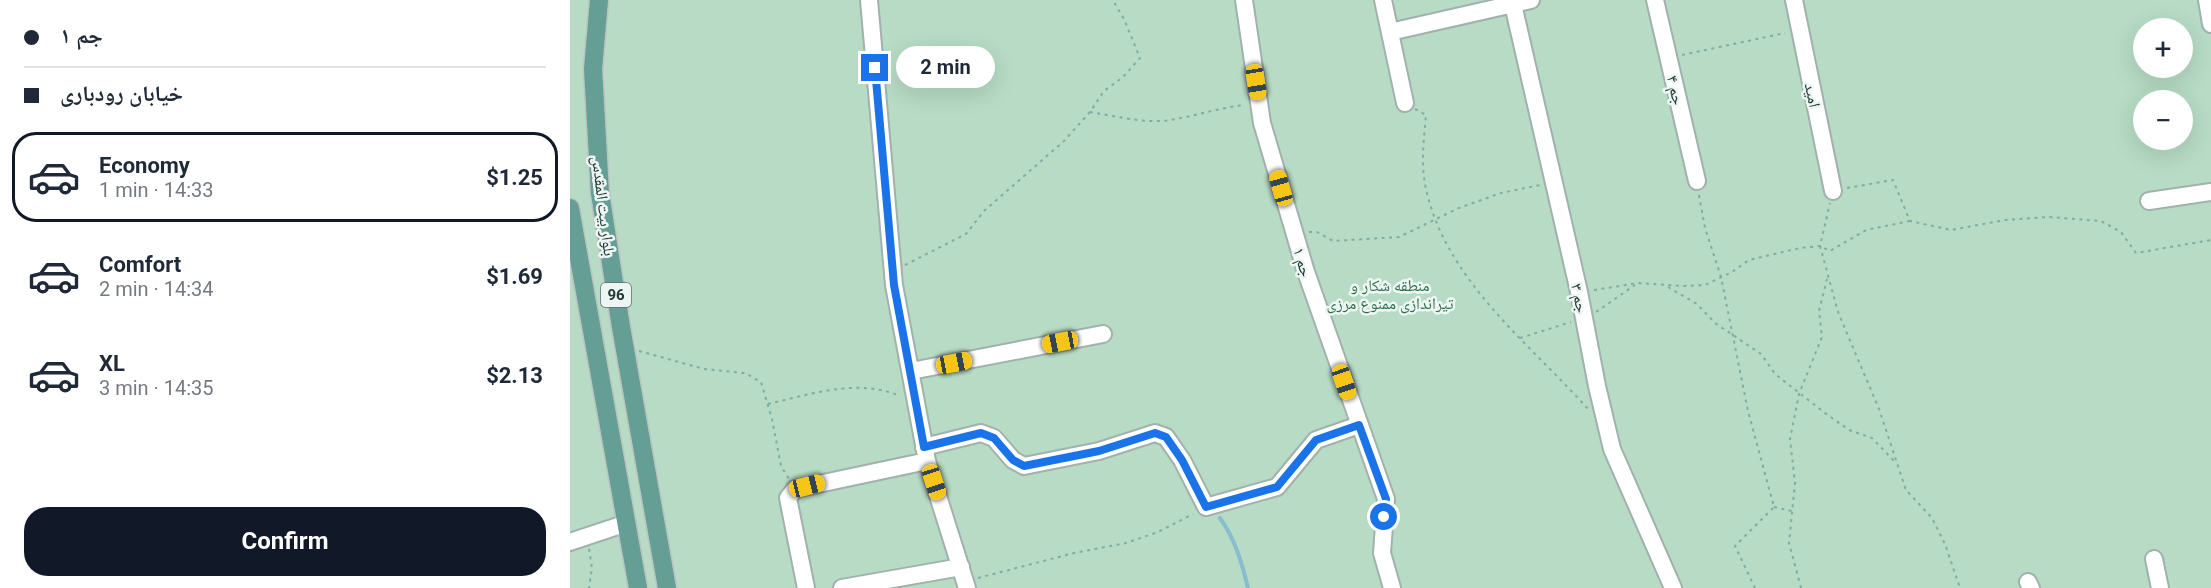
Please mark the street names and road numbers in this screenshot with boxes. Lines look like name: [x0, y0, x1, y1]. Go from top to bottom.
street label: جم ۴: [1662, 73, 1688, 107]
street label: امید: [1801, 81, 1824, 109]
street label: بلوار بیت المقدس: [587, 155, 619, 257]
street label: جم ۱: [1288, 245, 1316, 279]
street label: جم ۳: [1566, 282, 1592, 315]
road number: 96: [601, 283, 631, 307]

